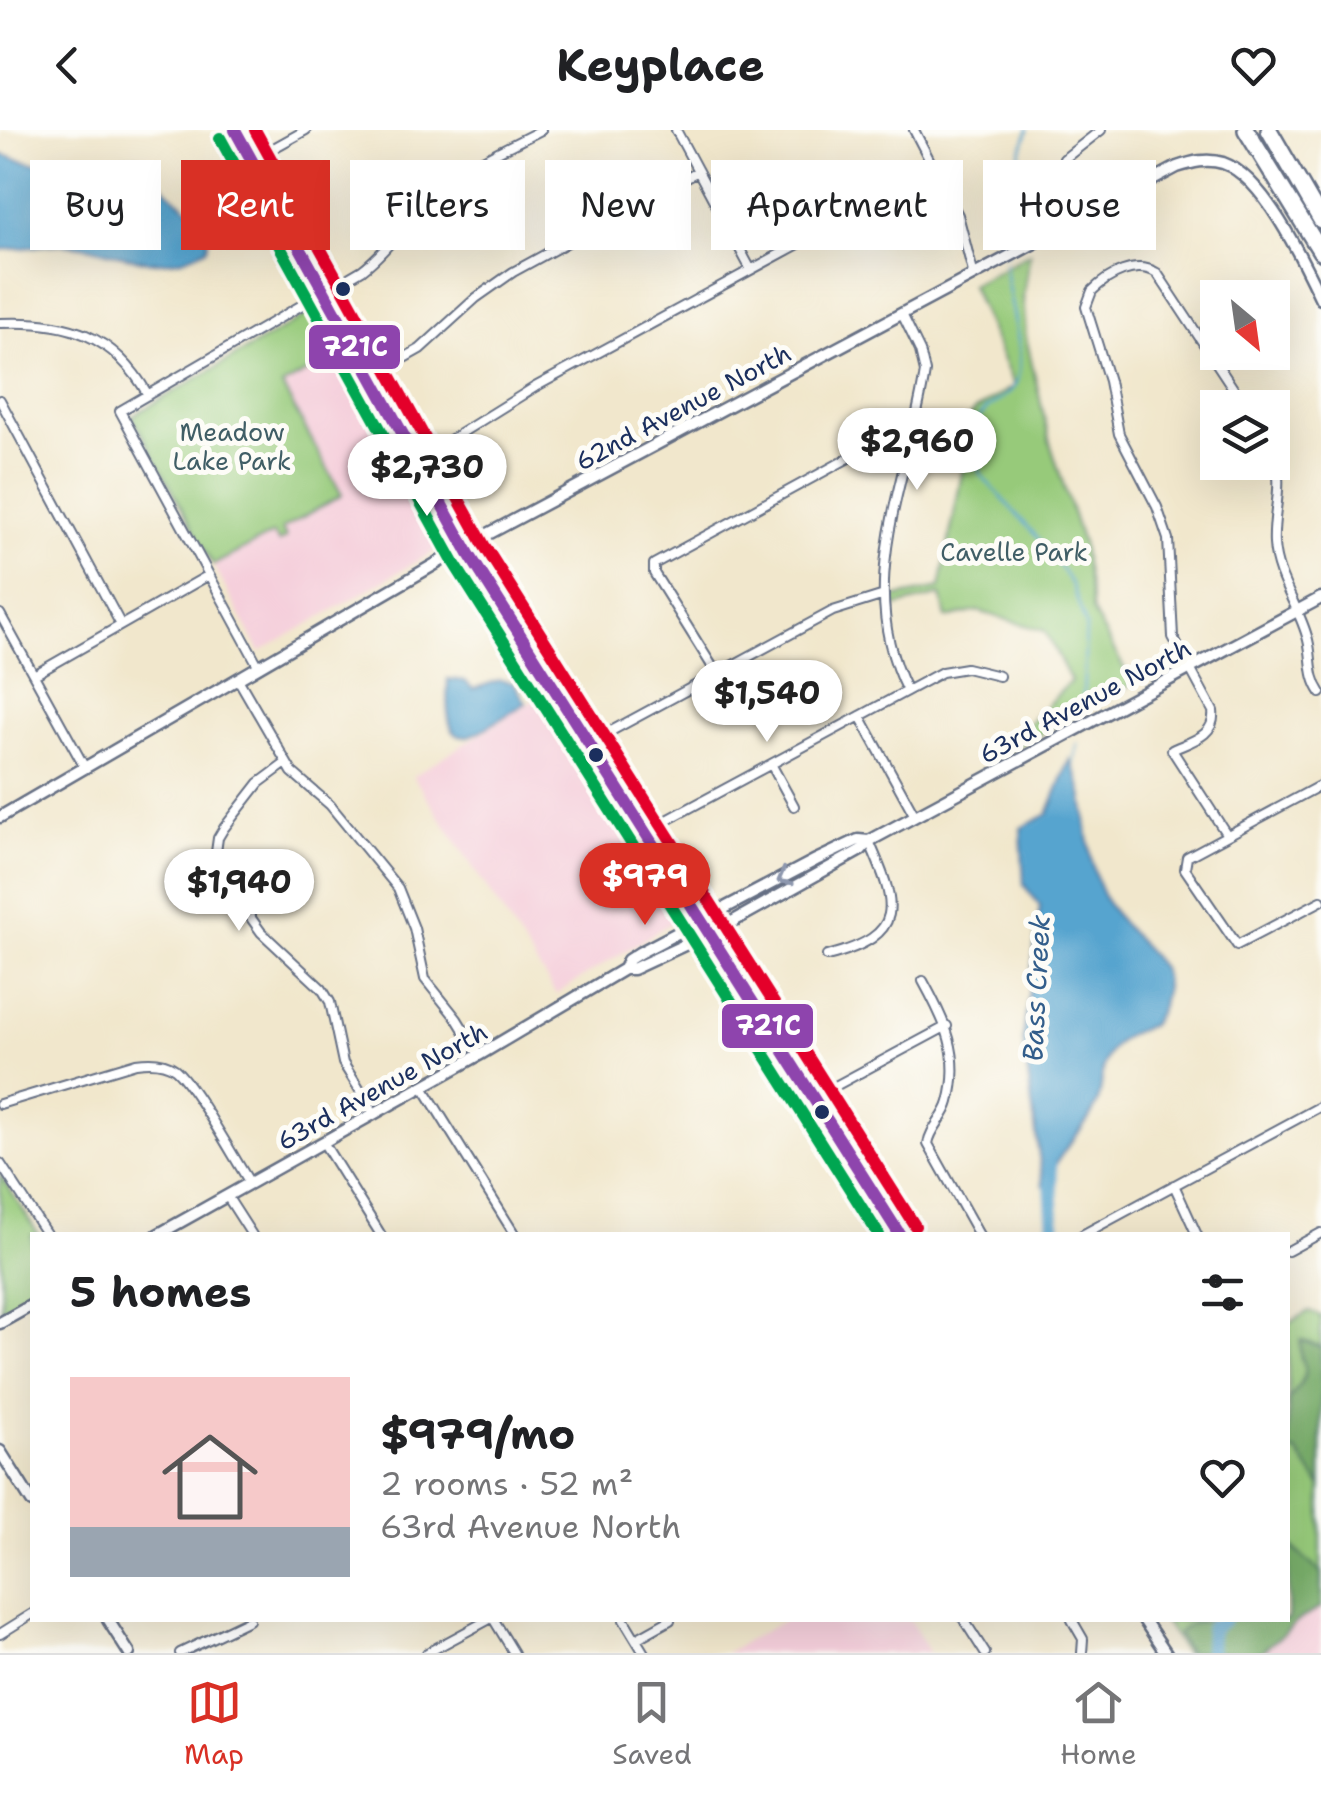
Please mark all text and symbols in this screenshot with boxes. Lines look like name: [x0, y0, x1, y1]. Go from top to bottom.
text: Keyplace: [556, 35, 765, 95]
icon: back: [40, 38, 95, 93]
icon: heart: [1226, 38, 1281, 93]
chip: Buy: [30, 160, 161, 250]
chip: Rent: [181, 160, 330, 250]
chip: Filters: [350, 160, 525, 250]
chip: New: [545, 160, 691, 250]
chip: Apartment: [711, 160, 963, 250]
chip: House: [983, 160, 1156, 250]
unlabelled marker: [333, 279, 353, 299]
north arrow: [1200, 280, 1290, 370]
map controls: [1200, 280, 1290, 480]
line badge: 721C: [307, 323, 402, 371]
text: 721C: [322, 327, 388, 365]
street label: 62nd Avenue North: [569, 336, 797, 478]
button: layers: [1200, 390, 1290, 480]
pin: $2,960: [836, 408, 998, 493]
park label: Meadow Lake Park: [173, 415, 291, 478]
text: $2,960: [859, 419, 975, 462]
pin: $2,730: [346, 434, 508, 519]
text: $2,730: [370, 445, 484, 488]
park label: Cavelle Park: [940, 535, 1088, 569]
street label: 63rd Avenue North: [973, 631, 1197, 771]
pin: $1,540: [686, 660, 848, 745]
text: $1,540: [713, 671, 821, 714]
unlabelled marker: [586, 745, 606, 765]
pin: $979: [586, 843, 704, 928]
pin: $1,940: [158, 849, 320, 934]
text: $979: [601, 854, 689, 897]
text: $1,940: [186, 860, 292, 903]
one-way arrow: [777, 865, 795, 885]
water label: Bass Creek: [1013, 914, 1059, 1062]
line badge: 721C: [720, 1002, 815, 1050]
text: 721C: [735, 1006, 801, 1044]
street label: 63rd Avenue North: [271, 1014, 493, 1158]
unlabelled marker: [812, 1102, 832, 1122]
text: 5 homes: [70, 1264, 251, 1320]
icon: filters: [1195, 1265, 1250, 1320]
text: $979/mo: [380, 1406, 575, 1462]
icon: home: [150, 1417, 270, 1537]
icon: heart: [1195, 1450, 1250, 1505]
text: 2 rooms · 52 m²: [380, 1462, 633, 1505]
text: 63rd Avenue North: [380, 1505, 681, 1548]
tab: Map: [184, 1675, 244, 1773]
tab: Saved: [612, 1675, 692, 1773]
tab: Home: [1060, 1675, 1137, 1773]

